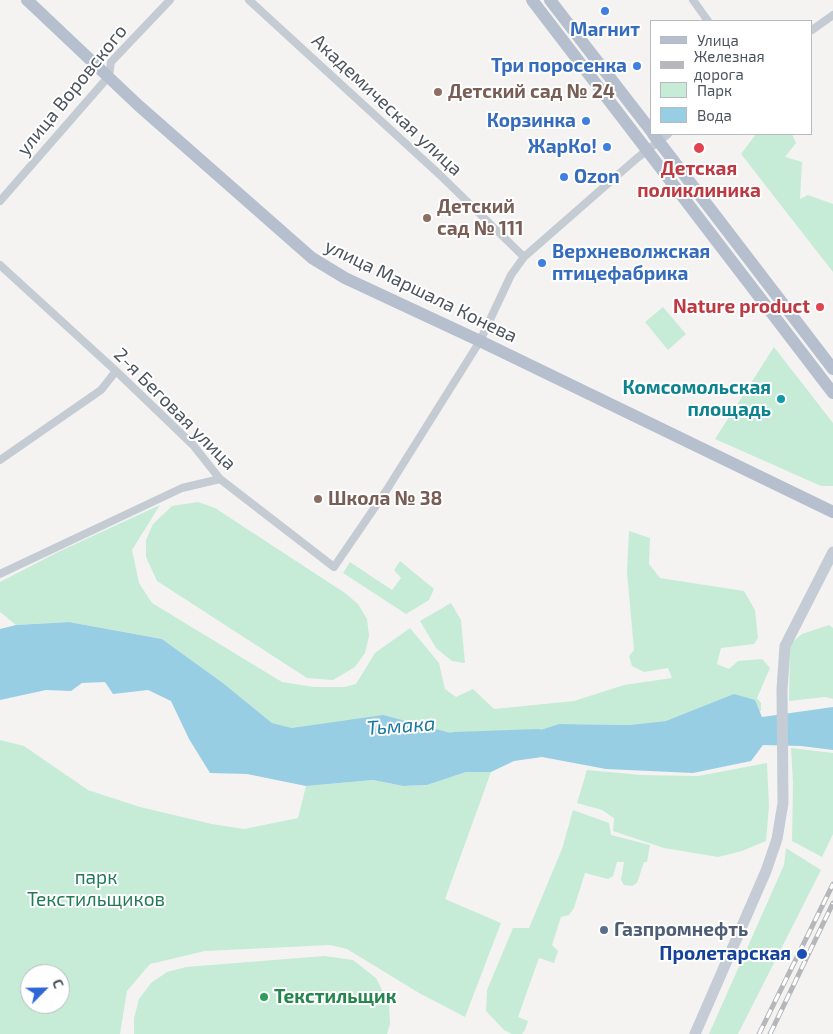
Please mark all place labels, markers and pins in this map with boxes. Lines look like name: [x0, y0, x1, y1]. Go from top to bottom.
marker: Магнит: [599, 5, 611, 17]
place label: Магнит: [570, 19, 640, 41]
place label: Три поросенка: [491, 55, 627, 77]
marker: Три поросенка: [631, 60, 643, 72]
place label: Детский сад № 24: [448, 81, 615, 103]
marker: Детский сад № 24: [432, 86, 444, 98]
place label: Корзинка: [487, 110, 576, 132]
marker: Корзинка: [580, 115, 592, 127]
place label: ЖарКо!: [528, 136, 597, 158]
marker: ЖарКо!: [601, 141, 613, 153]
marker: Детская поликлиника: [692, 141, 706, 155]
place label: Детская поликлиника: [637, 158, 761, 202]
place label: Ozon: [574, 166, 620, 188]
marker: Ozon: [558, 171, 570, 183]
place label: Детский сад № 111: [437, 196, 523, 240]
marker: Детский сад № 111: [421, 212, 433, 224]
place label: Верхневолжская птицефабрика: [552, 241, 710, 285]
marker: Верхневолжская птицефабрика: [536, 257, 548, 269]
place label: Nature product: [673, 296, 810, 318]
marker: Nature product: [814, 301, 826, 313]
place label: Комсомольская площадь: [623, 377, 771, 421]
marker: Комсомольская площадь: [775, 393, 787, 405]
place label: Школа № 38: [328, 488, 442, 510]
marker: Школа № 38: [312, 493, 324, 505]
place label: Газпромнефть: [614, 919, 748, 941]
marker: Газпромнефть: [598, 924, 610, 936]
place label: Пролетарская: [659, 943, 791, 965]
marker: Пролетарская: [795, 947, 809, 961]
place label: Текстильщик: [274, 986, 396, 1008]
marker: Текстильщик: [258, 991, 270, 1003]

